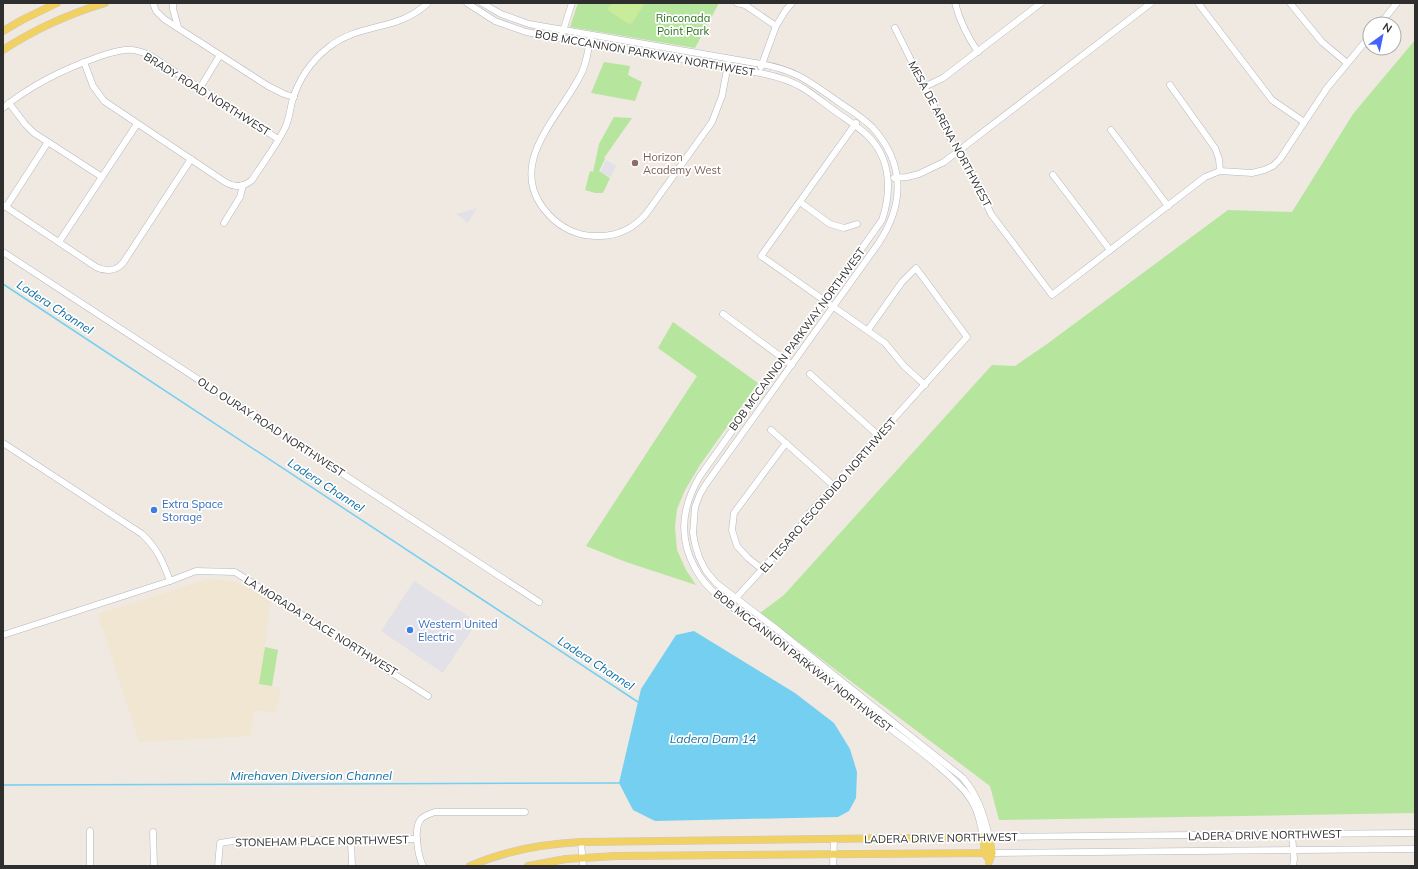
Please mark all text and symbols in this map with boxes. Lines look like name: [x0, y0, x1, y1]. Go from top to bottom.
park label: Rinconada Point Park: [656, 11, 710, 38]
north arrow: [1362, 16, 1402, 56]
text: N: [1380, 19, 1395, 36]
street label: BOB MCCANNON PARKWAY NORTHWEST: [534, 27, 756, 79]
street label: BRADY ROAD NORTHWEST: [141, 49, 273, 139]
street label: MESA DE ARENA NORTHWEST: [905, 58, 995, 210]
place label: Horizon Academy West: [643, 150, 721, 177]
marker: Horizon Academy West: [630, 158, 640, 168]
street label: BOB MCCANNON PARKWAY NORTHWEST: [726, 244, 868, 433]
water label: Ladera Channel: [14, 277, 96, 337]
street label: OLD OURAY ROAD NORTHWEST: [195, 374, 348, 480]
street label: EL TESARO ESCONDIDO NORTHWEST: [757, 414, 899, 575]
water label: Ladera Channel: [285, 455, 367, 515]
place label: Extra Space Storage: [162, 497, 223, 524]
marker: Extra Space Storage: [149, 505, 159, 515]
street label: LA MORADA PLACE NORTHWEST: [242, 573, 401, 679]
street label: BOB MCCANNON PARKWAY NORTHWEST: [711, 587, 895, 735]
place label: Western United Electric: [418, 617, 498, 644]
marker: Western United Electric: [405, 625, 415, 635]
water label: Ladera Channel: [555, 633, 637, 693]
water label: Ladera Dam 14: [670, 731, 756, 746]
water label: Mirehaven Diversion Channel: [230, 768, 392, 783]
street label: LADERA DRIVE NORTHWEST: [1188, 827, 1342, 843]
street label: LADERA DRIVE NORTHWEST: [864, 830, 1018, 846]
street label: STONEHAM PLACE NORTHWEST: [235, 832, 409, 850]

